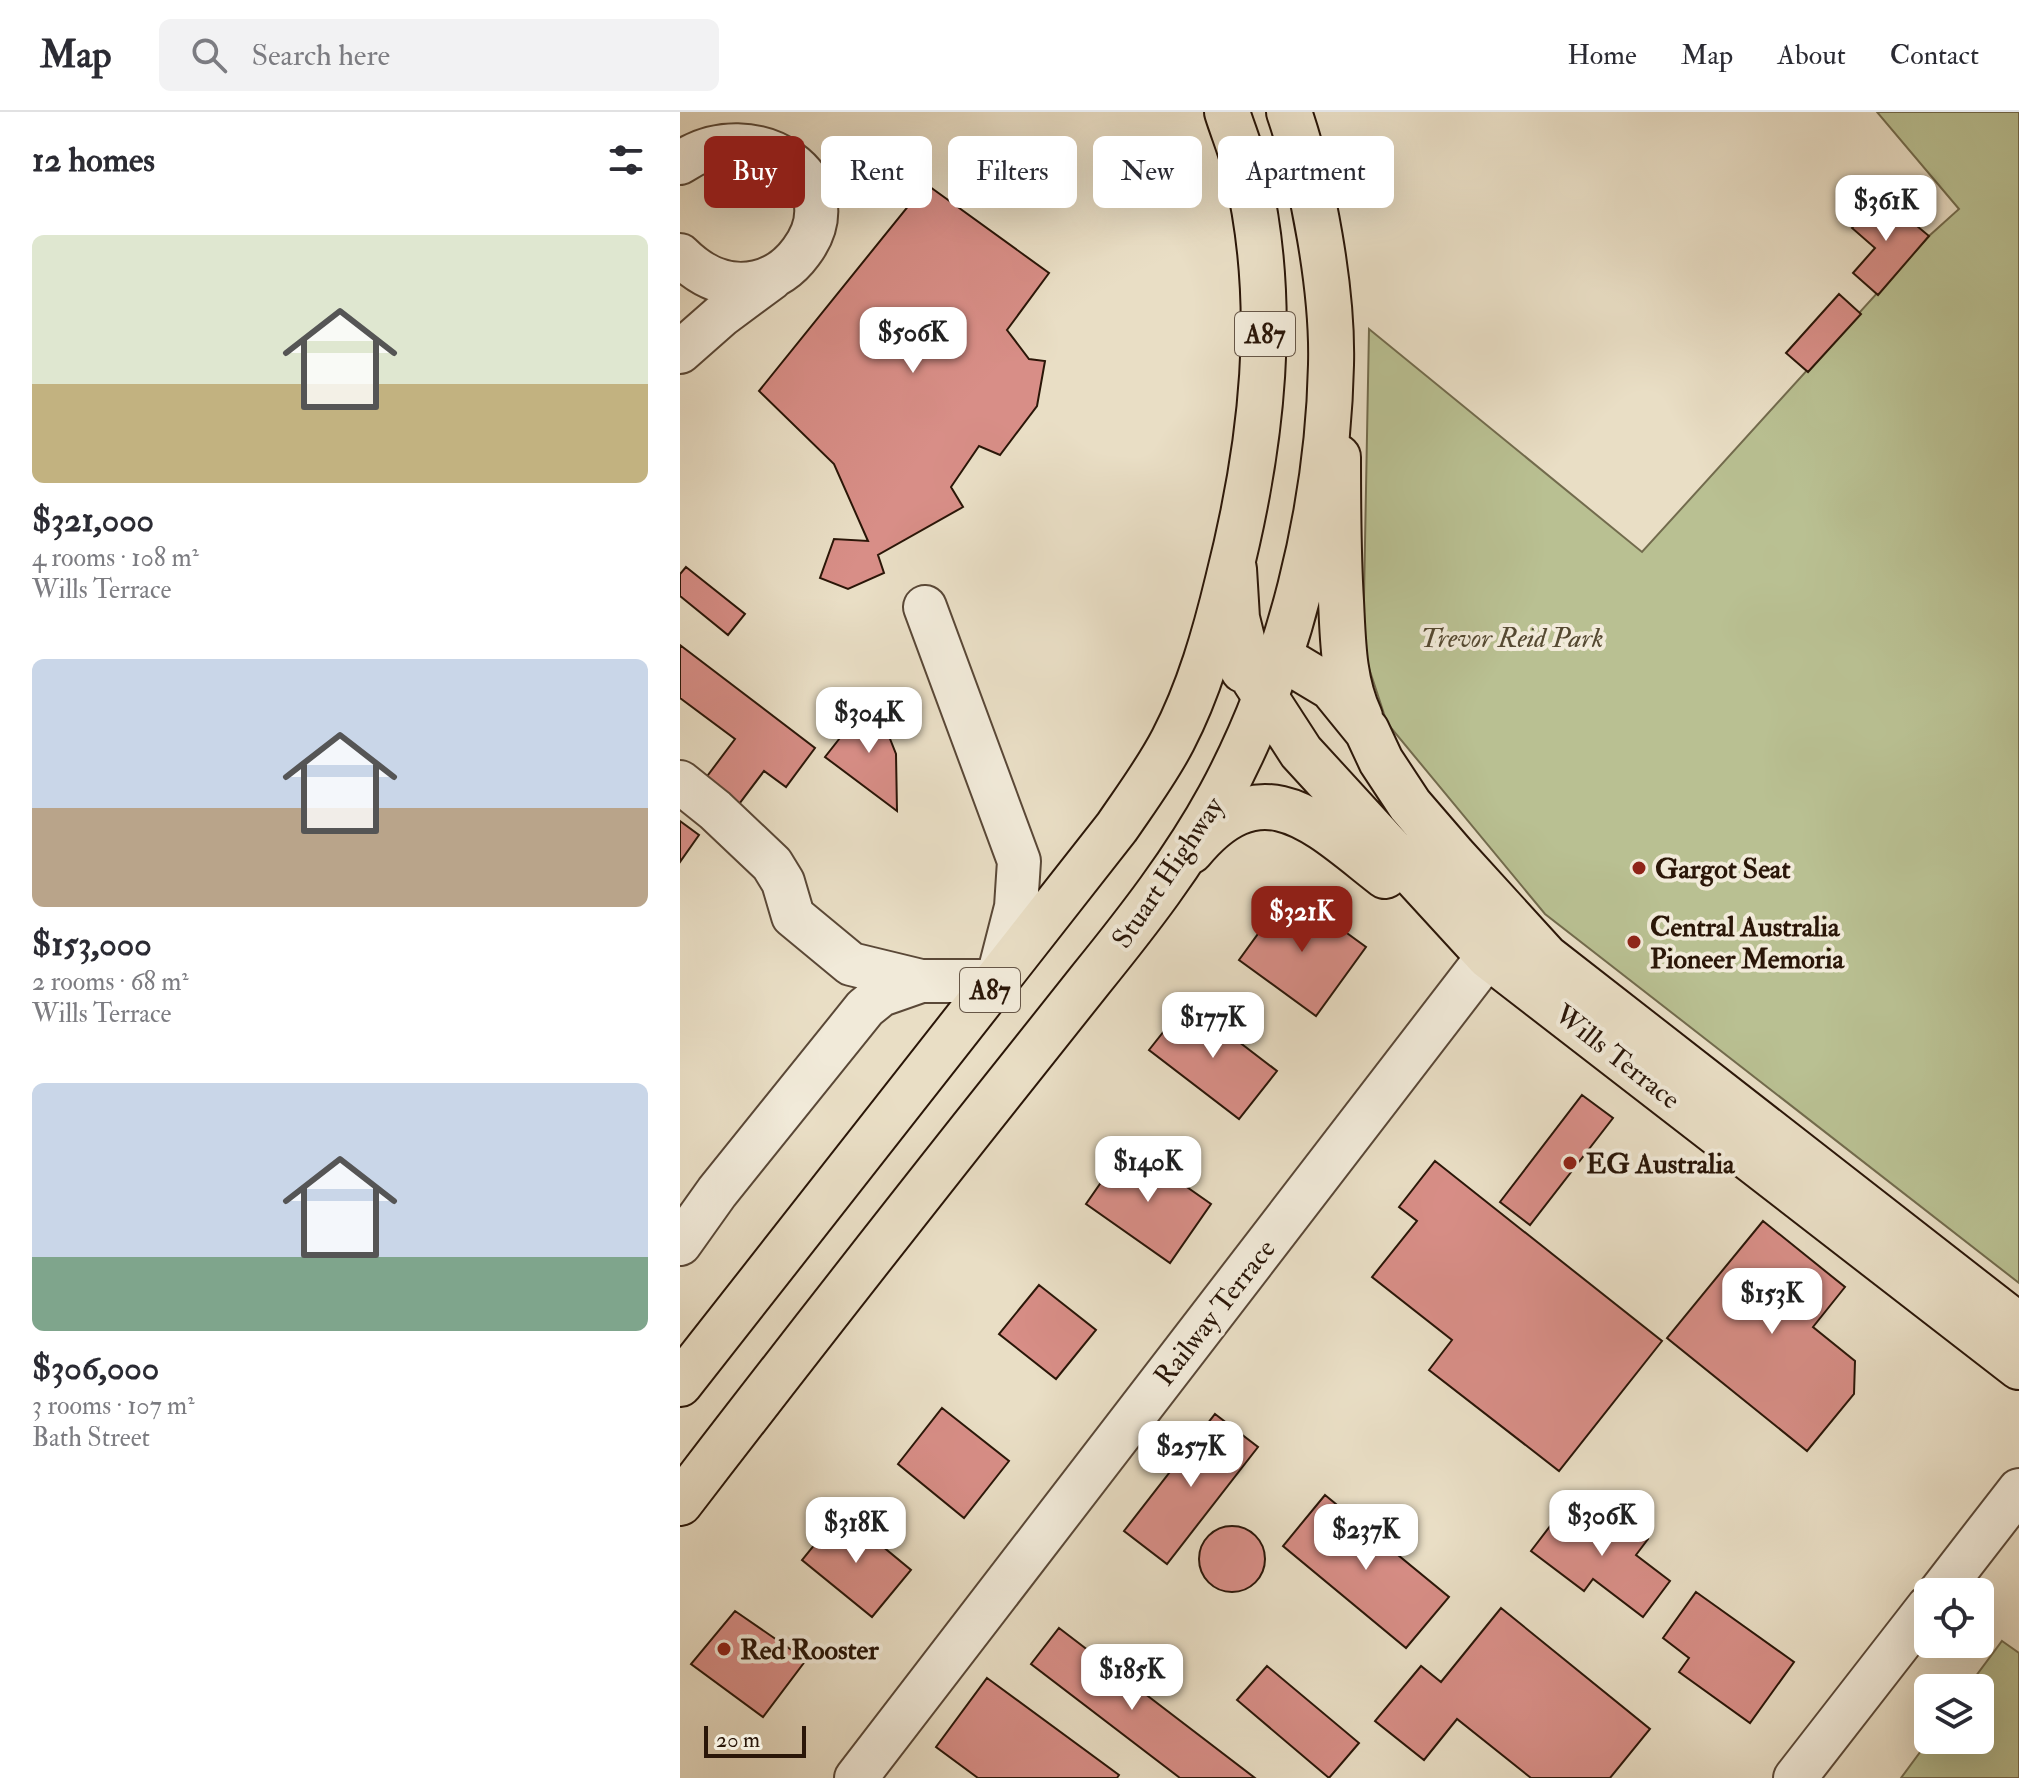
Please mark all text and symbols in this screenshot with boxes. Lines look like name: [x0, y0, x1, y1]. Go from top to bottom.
search box: [159, 19, 719, 91]
text: Map: [40, 31, 111, 79]
icon: search: [187, 33, 231, 77]
text: Search here: [251, 37, 390, 74]
text: Home: [1567, 38, 1637, 73]
text: Map: [1681, 38, 1733, 73]
text: About: [1777, 38, 1846, 73]
text: Contact: [1890, 38, 1979, 73]
chip: Buy: [704, 136, 805, 208]
chip: Rent: [821, 136, 932, 208]
chip: Filters: [948, 136, 1077, 208]
chip: New: [1093, 136, 1202, 208]
chip: Apartment: [1218, 136, 1394, 208]
icon: filters: [604, 138, 648, 182]
text: 12 homes: [32, 139, 155, 182]
pin: $361K: [1830, 175, 1942, 243]
text: $361K: [1853, 185, 1919, 217]
icon: home: [268, 287, 412, 431]
pin: $506K: [857, 307, 969, 375]
road number: A87: [1235, 312, 1295, 356]
text: $506K: [878, 317, 948, 349]
text: $321,000: [32, 499, 154, 542]
text: 4 rooms · 108 m²: [32, 542, 199, 574]
text: Wills Terrace: [32, 574, 171, 606]
park label: Trevor Reid Park: [1421, 621, 1603, 656]
pin: $304K: [813, 687, 925, 755]
text: $304K: [834, 697, 904, 729]
icon: home: [268, 711, 412, 855]
street label: Stuart Highway: [1105, 790, 1232, 955]
place label: Gargot Seat: [1655, 852, 1790, 887]
marker: Gargot Seat: [1630, 859, 1648, 877]
pin: $321K: [1246, 886, 1358, 954]
text: $321K: [1269, 896, 1335, 928]
place label: Central Australia Pioneer Memoria: [1650, 910, 1846, 977]
text: $153,000: [32, 923, 152, 966]
marker: Central Australia Pioneer Memoria: [1625, 933, 1643, 951]
text: 2 rooms · 68 m²: [32, 966, 189, 998]
road number: A87: [960, 968, 1020, 1012]
pin: $177K: [1157, 992, 1269, 1060]
street label: Wills Terrace: [1546, 997, 1687, 1117]
text: Wills Terrace: [32, 998, 171, 1030]
text: $177K: [1180, 1002, 1246, 1034]
icon: home: [268, 1135, 412, 1279]
pin: $140K: [1092, 1136, 1204, 1204]
text: $140K: [1113, 1146, 1183, 1178]
place label: EG Australia: [1586, 1147, 1736, 1182]
marker: EG Australia: [1561, 1154, 1579, 1172]
street label: Railway Terrace: [1147, 1232, 1284, 1393]
pin: $153K: [1716, 1268, 1828, 1336]
text: $153K: [1740, 1278, 1804, 1310]
text: $306,000: [32, 1347, 159, 1390]
text: 3 rooms · 107 m²: [32, 1390, 195, 1422]
pin: $257K: [1135, 1421, 1247, 1489]
text: Bath Street: [32, 1422, 150, 1454]
text: $257K: [1156, 1431, 1226, 1463]
pin: $306K: [1546, 1490, 1658, 1558]
pin: $318K: [800, 1497, 912, 1565]
text: $306K: [1567, 1500, 1637, 1532]
pin: $237K: [1310, 1504, 1422, 1572]
text: $318K: [824, 1507, 888, 1539]
text: $237K: [1332, 1514, 1400, 1546]
map controls: [1914, 1578, 1994, 1754]
button: locate: [1914, 1578, 1994, 1658]
place label: Red Rooster: [740, 1633, 879, 1668]
marker: Red Rooster: [715, 1640, 733, 1658]
pin: $185K: [1076, 1644, 1188, 1712]
text: $185K: [1099, 1654, 1165, 1686]
button: layers: [1914, 1674, 1994, 1754]
scale bar: [704, 1722, 806, 1758]
text: 20 m: [716, 1726, 760, 1754]

